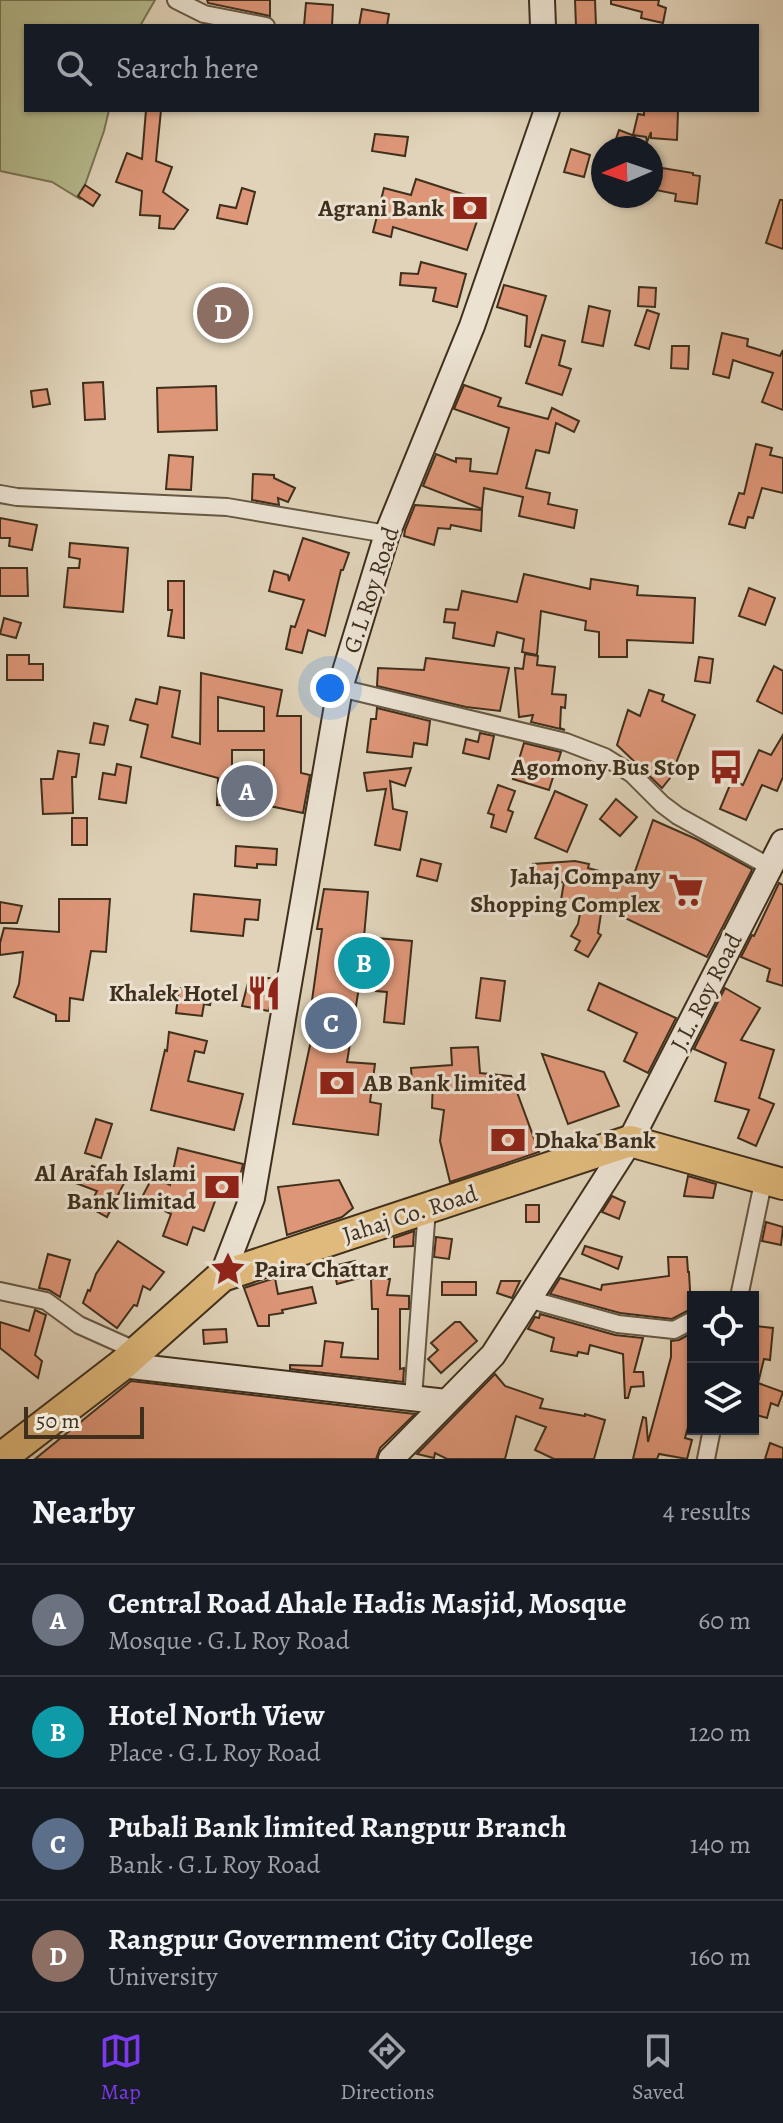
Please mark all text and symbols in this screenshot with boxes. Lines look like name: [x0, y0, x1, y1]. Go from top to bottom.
search box: [24, 24, 759, 112]
icon: search: [52, 46, 96, 90]
text: Search here: [116, 48, 259, 88]
north arrow: [591, 136, 663, 208]
bank icon: Agrani Bank: [451, 189, 489, 227]
place label: Agrani Bank: [317, 192, 445, 224]
pin: D: [197, 283, 249, 343]
street label: G.L Roy Road: [336, 523, 407, 657]
your location: [310, 668, 350, 708]
bus stop icon: Agomony Bus Stop: [707, 748, 745, 786]
place label: Agomony Bus Stop: [510, 751, 700, 783]
pin: A: [221, 761, 273, 821]
place label: Jahaj Company Shopping Complex: [470, 860, 661, 920]
supermarket icon: Jahaj Company Shopping Complex: [667, 871, 705, 909]
street label: J.L. Roy Road: [663, 927, 749, 1056]
pin: B: [338, 933, 390, 993]
restaurant icon: Khalek Hotel: [245, 974, 283, 1012]
place label: Khalek Hotel: [109, 977, 239, 1009]
pin: C: [305, 993, 357, 1053]
bank icon: AB Bank limited: [318, 1064, 356, 1102]
place label: AB Bank limited: [362, 1067, 526, 1099]
bank icon: Dhaka Bank: [489, 1121, 527, 1159]
place label: Dhaka Bank: [534, 1124, 656, 1156]
place label: Al Arafah Islami Bank limitad: [34, 1157, 196, 1217]
bank icon: Al Arafah Islami Bank limitad: [203, 1168, 241, 1206]
street label: Jahaj Co. Road: [338, 1177, 482, 1251]
place icon: Paira Chattar: [209, 1250, 247, 1288]
place label: Paira Chattar: [254, 1253, 388, 1285]
map controls: [687, 1291, 759, 1435]
button: locate: [687, 1291, 759, 1363]
button: layers: [687, 1363, 759, 1435]
scale bar: [24, 1403, 144, 1439]
text: 50 m: [36, 1406, 80, 1436]
text: Nearby: [32, 1488, 135, 1535]
text: 4 results: [663, 1494, 751, 1529]
text: Central Road Ahale Hadis Masjid, Mosque: [108, 1583, 627, 1623]
text: A: [50, 1603, 66, 1638]
text: 60 m: [698, 1603, 751, 1638]
text: Mosque · G.L Roy Road: [108, 1623, 350, 1658]
text: Hotel North View: [108, 1695, 325, 1735]
text: B: [50, 1715, 66, 1750]
text: 120 m: [689, 1715, 751, 1750]
text: Place · G.L Roy Road: [108, 1735, 321, 1770]
text: Pubali Bank limited Rangpur Branch: [108, 1807, 567, 1847]
text: C: [50, 1827, 66, 1862]
text: 140 m: [690, 1827, 751, 1862]
text: Bank · G.L Roy Road: [108, 1847, 320, 1882]
text: Rangpur Government City College: [108, 1919, 533, 1959]
text: D: [49, 1939, 67, 1974]
text: 160 m: [689, 1939, 751, 1974]
text: University: [108, 1959, 218, 1994]
tab: Map: [99, 2029, 143, 2107]
tab: Directions: [340, 2029, 435, 2107]
tab: Saved: [632, 2029, 684, 2107]

